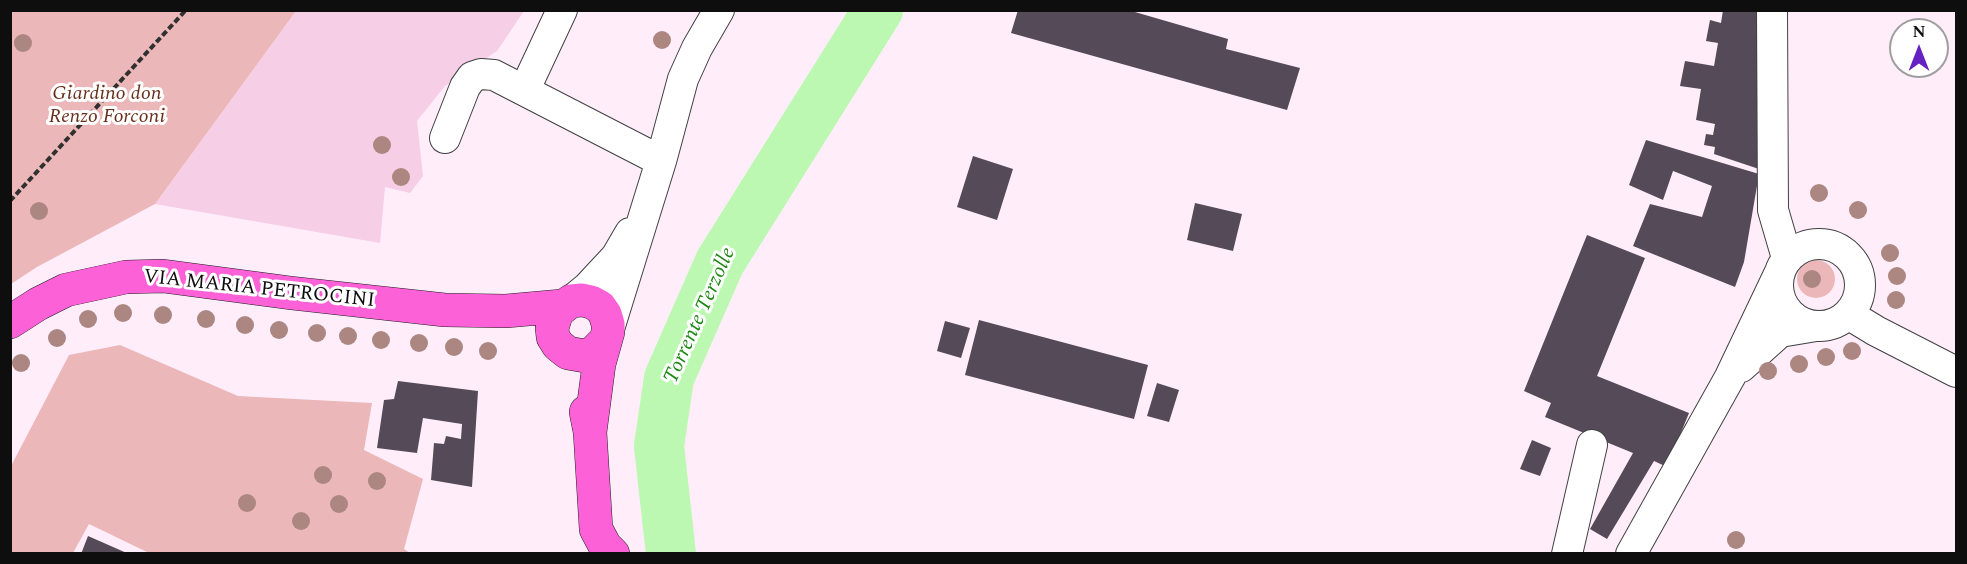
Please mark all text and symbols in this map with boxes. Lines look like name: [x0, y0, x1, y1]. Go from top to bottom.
north arrow: [1889, 18, 1949, 78]
text: N: [1912, 20, 1926, 44]
park label: Giardino don Renzo Forconi: [49, 83, 165, 130]
water label: Torrente Terzolle: [660, 244, 742, 388]
street label: VIA MARIA PETROCINI: [142, 266, 376, 314]

